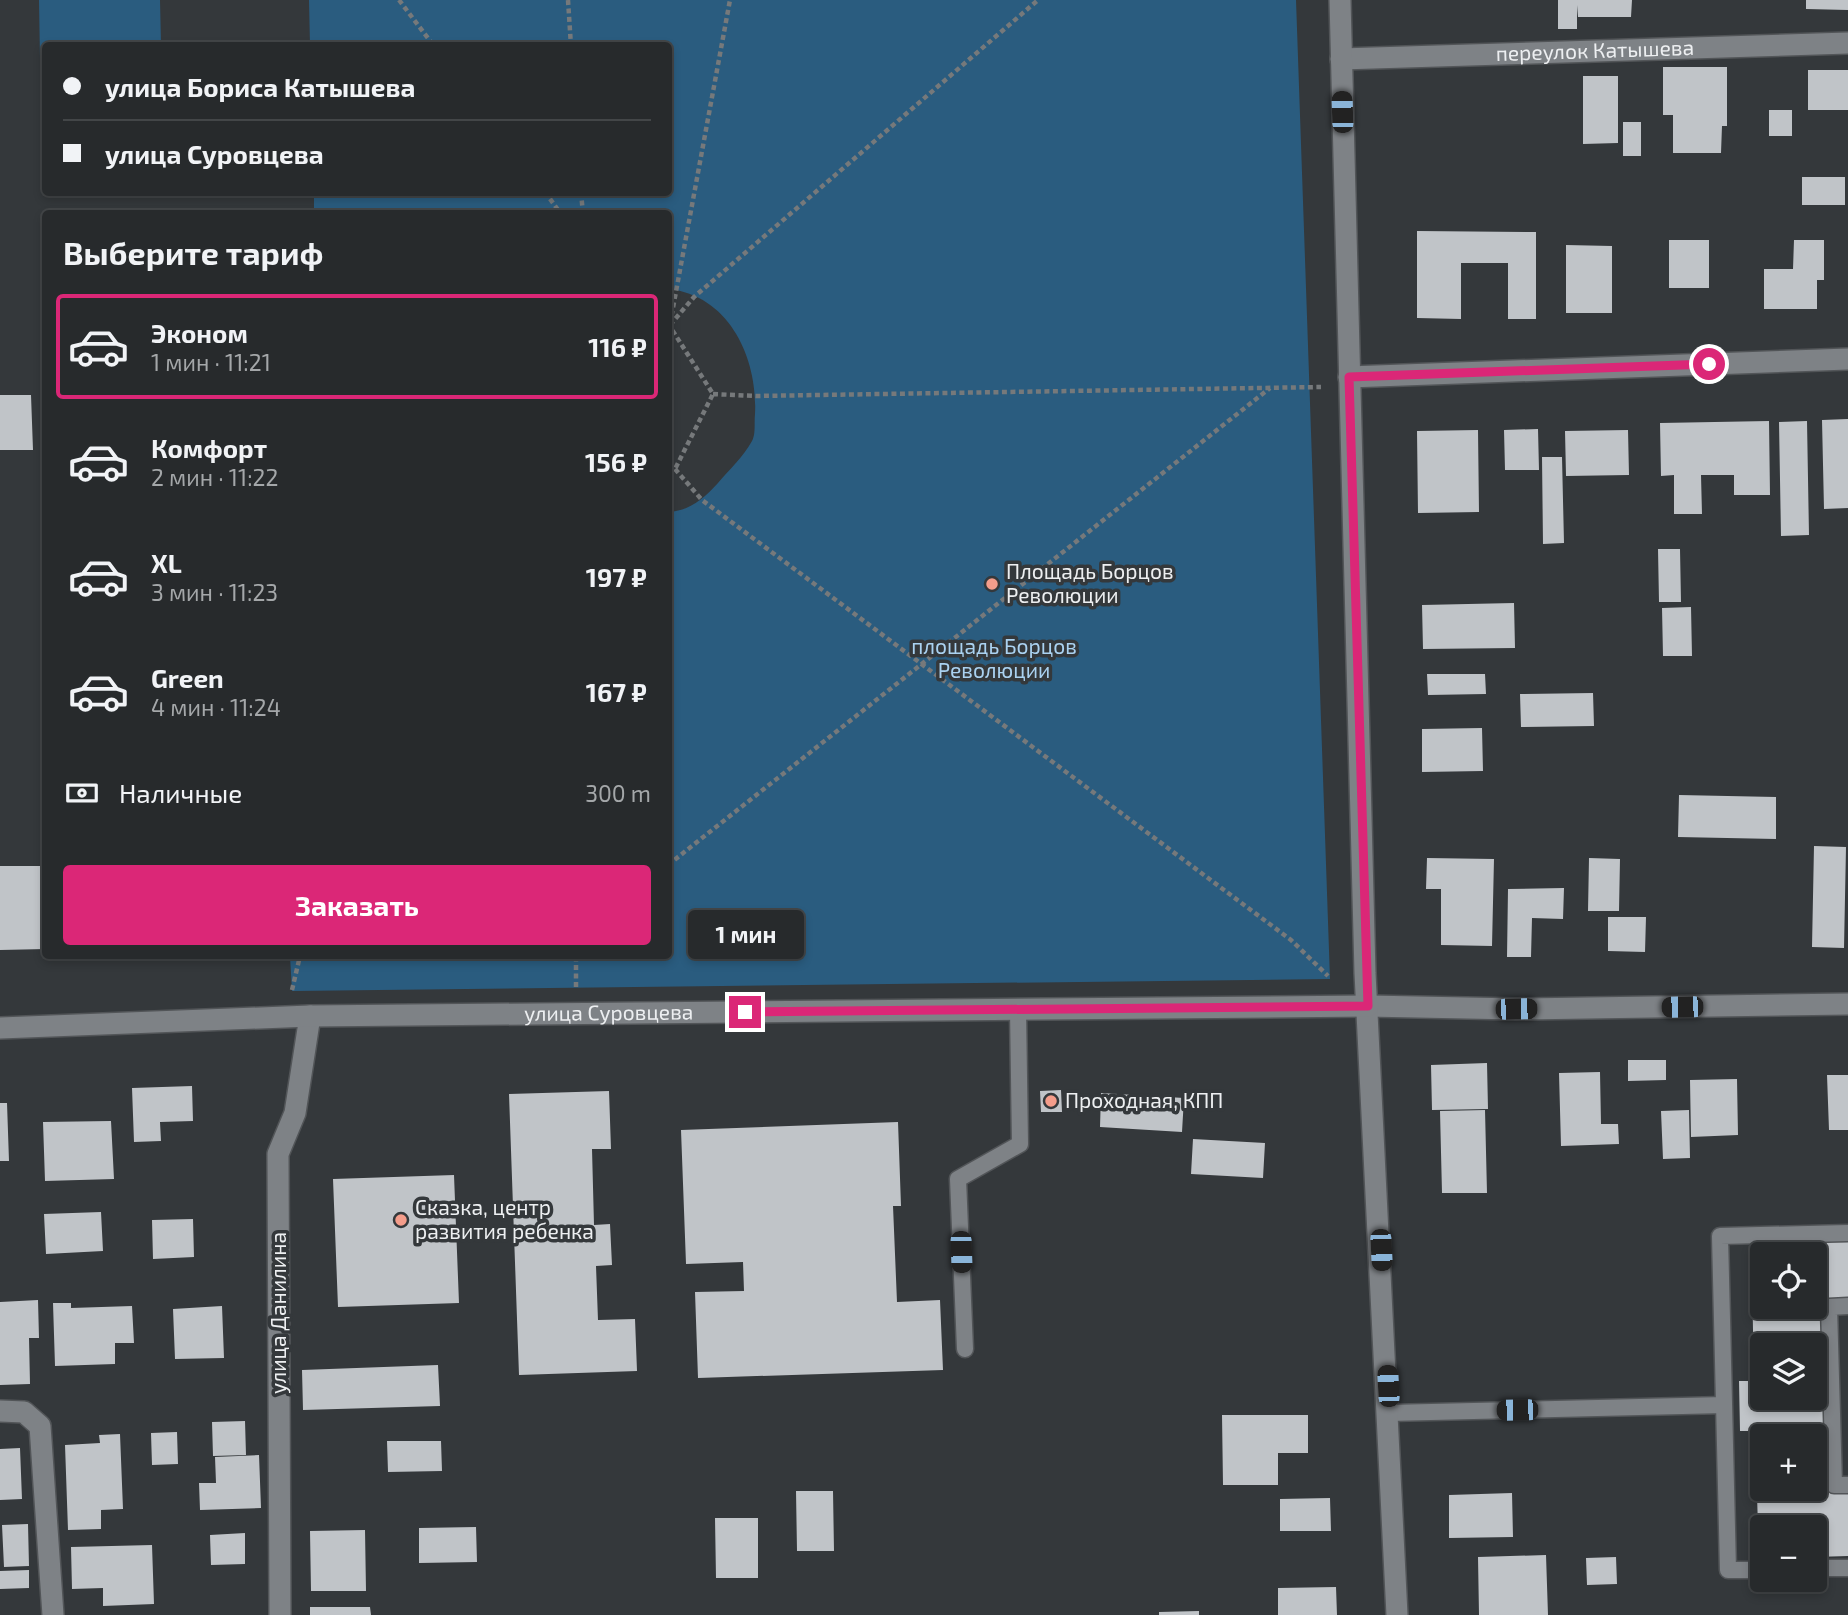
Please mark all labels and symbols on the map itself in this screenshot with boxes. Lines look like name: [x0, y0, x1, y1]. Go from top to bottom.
street label: переулок Катышева: [1495, 34, 1694, 65]
car: [1331, 91, 1354, 133]
route start: [1693, 348, 1725, 380]
place label: Площадь Борцов Революции: [1006, 558, 1174, 607]
marker: Площадь Борцов Революции: [984, 576, 1000, 592]
park label: площадь Борцов Революции: [911, 633, 1077, 682]
callout: 1 мин: [687, 911, 803, 960]
route end: [729, 996, 761, 1028]
car: [1661, 996, 1704, 1018]
street label: улица Суровцева: [524, 998, 693, 1026]
car: [1495, 998, 1538, 1020]
place label: Проходная, КПП: [1065, 1087, 1223, 1112]
marker: Проходная, КПП: [1043, 1093, 1059, 1109]
place label: Сказка, центр развития ребенка: [415, 1194, 594, 1243]
marker: Сказка, центр развития ребенка: [393, 1212, 409, 1228]
car: [1370, 1228, 1393, 1272]
car: [950, 1231, 973, 1273]
street label: улица Данилина: [265, 1232, 291, 1394]
car: [1377, 1364, 1400, 1408]
car: [1496, 1399, 1539, 1421]

